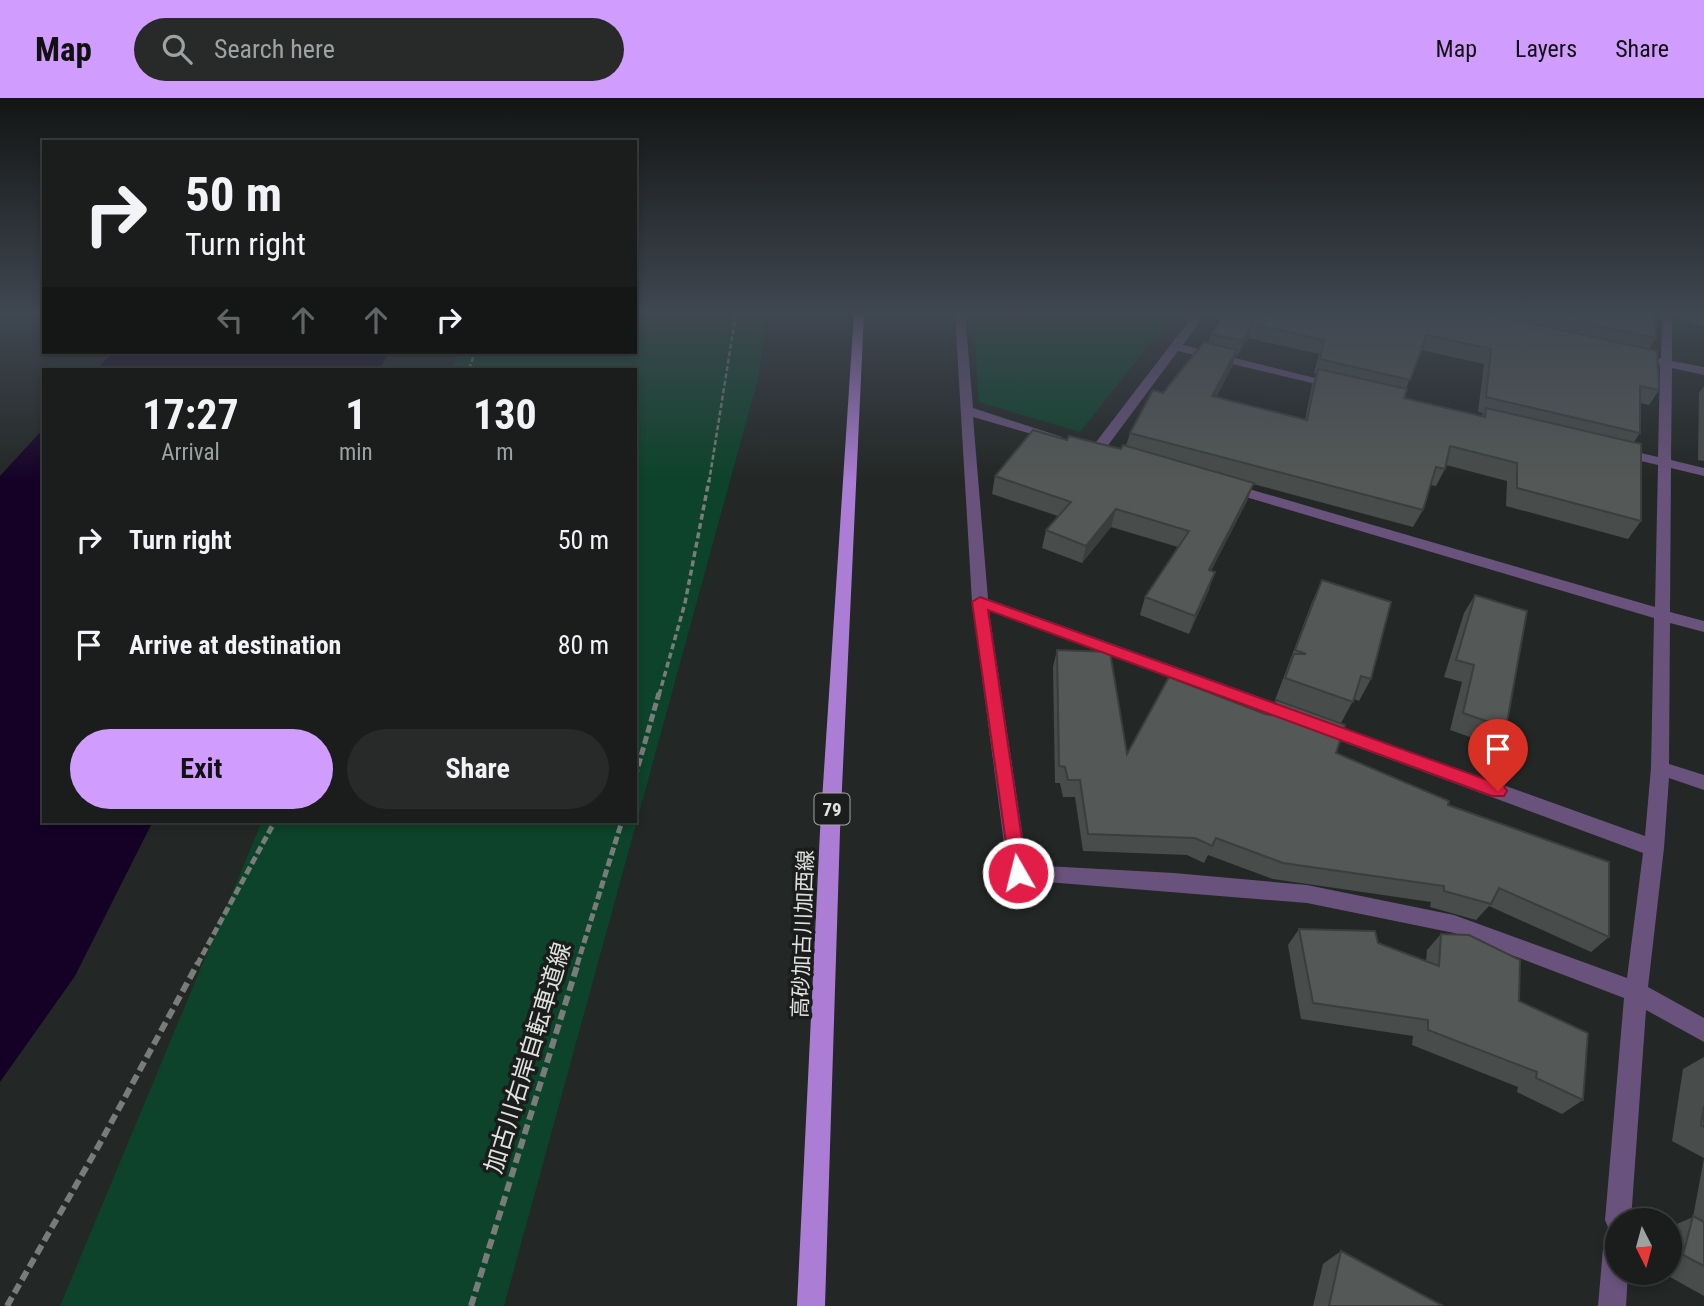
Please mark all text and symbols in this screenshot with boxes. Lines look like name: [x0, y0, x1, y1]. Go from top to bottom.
search box: [134, 18, 624, 81]
text: Map: [35, 30, 92, 69]
icon: search: [158, 30, 196, 68]
text: Search here: [214, 34, 335, 64]
text: Map: [1436, 35, 1477, 63]
text: Layers: [1515, 35, 1577, 63]
text: Share: [1615, 35, 1669, 63]
text: 50 m: [185, 166, 282, 223]
icon: right: [70, 168, 161, 259]
text: Turn right: [185, 225, 306, 263]
icon: left: [211, 301, 249, 339]
icon: ahead: [284, 301, 322, 339]
icon: ahead: [357, 301, 395, 339]
icon: right: [430, 301, 468, 339]
text: 17:27: [142, 390, 239, 439]
text: 1: [345, 390, 366, 439]
text: 130: [473, 390, 537, 439]
text: Arrival: [161, 439, 220, 466]
text: min: [339, 439, 373, 466]
text: m: [496, 439, 513, 466]
icon: right: [70, 521, 108, 559]
text: Turn right: [129, 525, 231, 555]
text: 50 m: [558, 525, 609, 555]
icon: arrive: [70, 626, 108, 664]
text: Arrive at destination: [129, 630, 341, 660]
text: 80 m: [558, 630, 609, 660]
pin: [1468, 719, 1528, 791]
button: Exit: [70, 729, 333, 809]
button: Share: [347, 729, 609, 809]
icon: arrive: [1479, 730, 1517, 768]
road number: 79: [814, 794, 850, 824]
position arrow: [981, 836, 1055, 910]
street label: 高砂加古川加西線: [788, 850, 818, 1018]
street label: 加古川右岸自転車道線: [480, 939, 576, 1177]
north arrow: [1605, 1208, 1682, 1284]
map controls: [1605, 1208, 1682, 1285]

